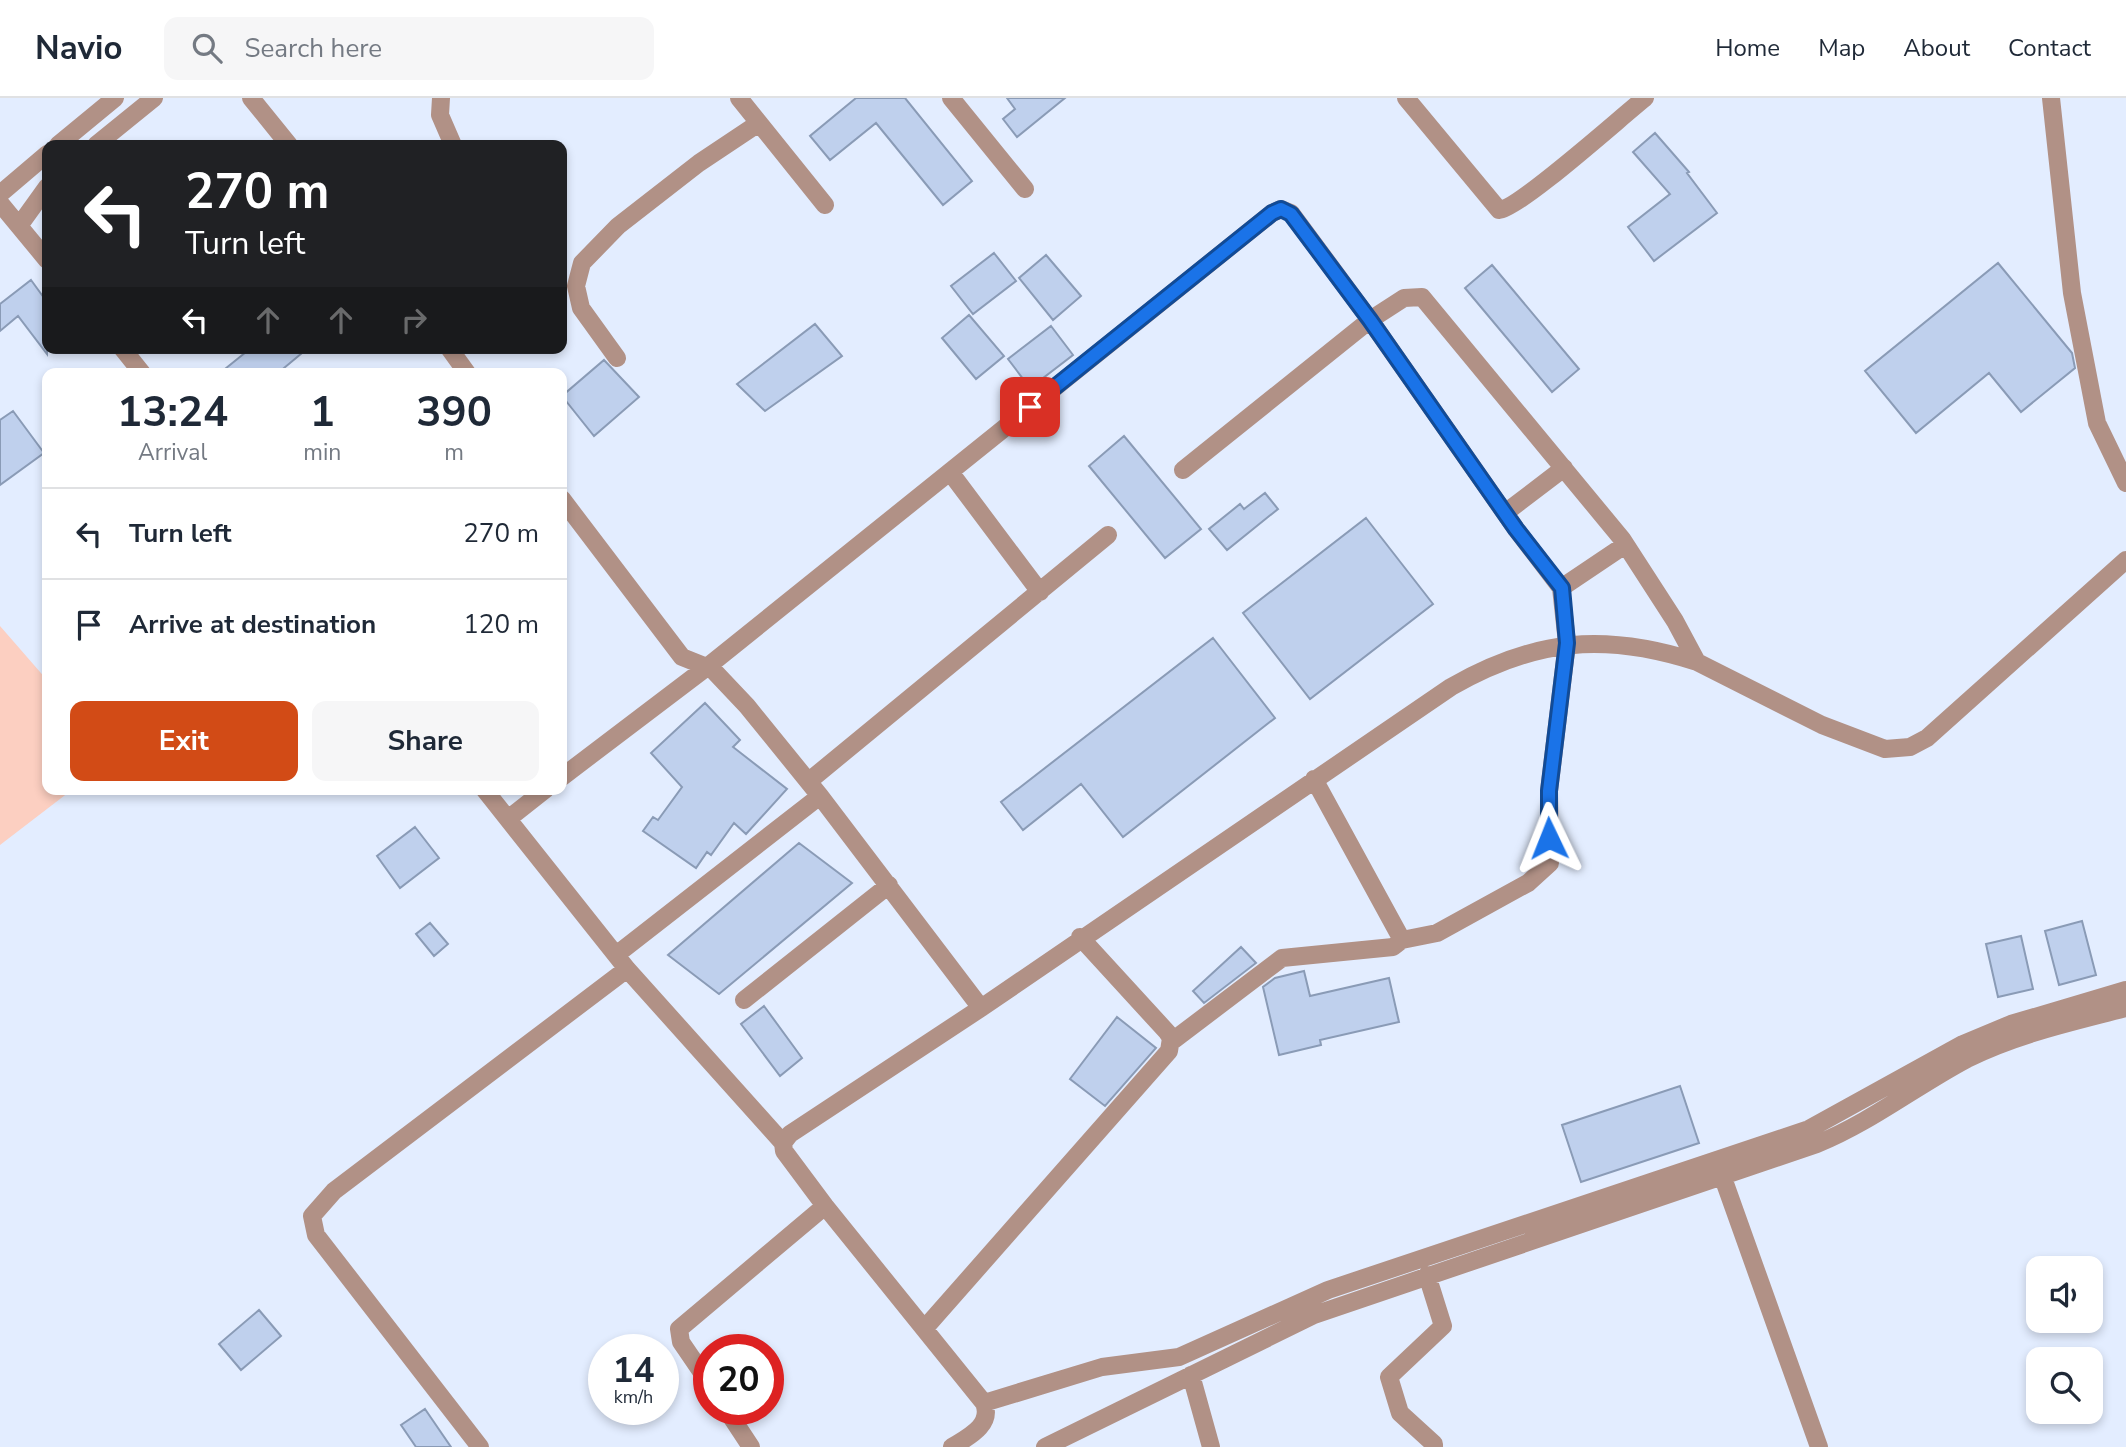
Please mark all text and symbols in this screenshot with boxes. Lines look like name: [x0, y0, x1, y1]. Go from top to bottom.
search box: [164, 17, 654, 80]
text: Navio: [35, 26, 122, 71]
icon: search: [188, 29, 226, 67]
text: Search here: [244, 31, 382, 66]
text: Home: [1715, 32, 1780, 64]
text: Map: [1818, 32, 1865, 64]
text: About: [1903, 32, 1970, 64]
text: Contact: [2008, 32, 2091, 64]
text: 270 m: [185, 158, 329, 225]
icon: left: [70, 168, 161, 259]
text: Turn left: [185, 222, 305, 265]
icon: left: [176, 301, 214, 339]
icon: ahead: [249, 301, 287, 339]
icon: ahead: [322, 301, 360, 339]
icon: right: [395, 301, 433, 339]
pin: [1000, 377, 1060, 437]
text: 13:24: [117, 384, 228, 441]
text: 1: [310, 384, 335, 441]
text: 390: [416, 384, 492, 441]
icon: arrive: [1011, 388, 1049, 426]
text: Arrival: [138, 437, 207, 468]
text: min: [303, 437, 341, 468]
text: m: [444, 437, 464, 468]
icon: left: [70, 515, 108, 553]
text: Turn left: [129, 516, 232, 551]
text: 270 m: [463, 516, 539, 551]
icon: arrive: [70, 606, 108, 644]
text: Arrive at destination: [129, 607, 376, 642]
text: 120 m: [463, 607, 539, 642]
button: Exit: [70, 701, 298, 781]
button: Share: [312, 701, 539, 781]
position arrow: [1512, 801, 1586, 875]
map controls: [2026, 1256, 2103, 1424]
button: sound: [2026, 1256, 2103, 1333]
speed limit sign: 20: [693, 1334, 784, 1425]
text: 14: [612, 1347, 655, 1394]
button: search: [2026, 1347, 2103, 1424]
text: km/h: [614, 1385, 653, 1409]

